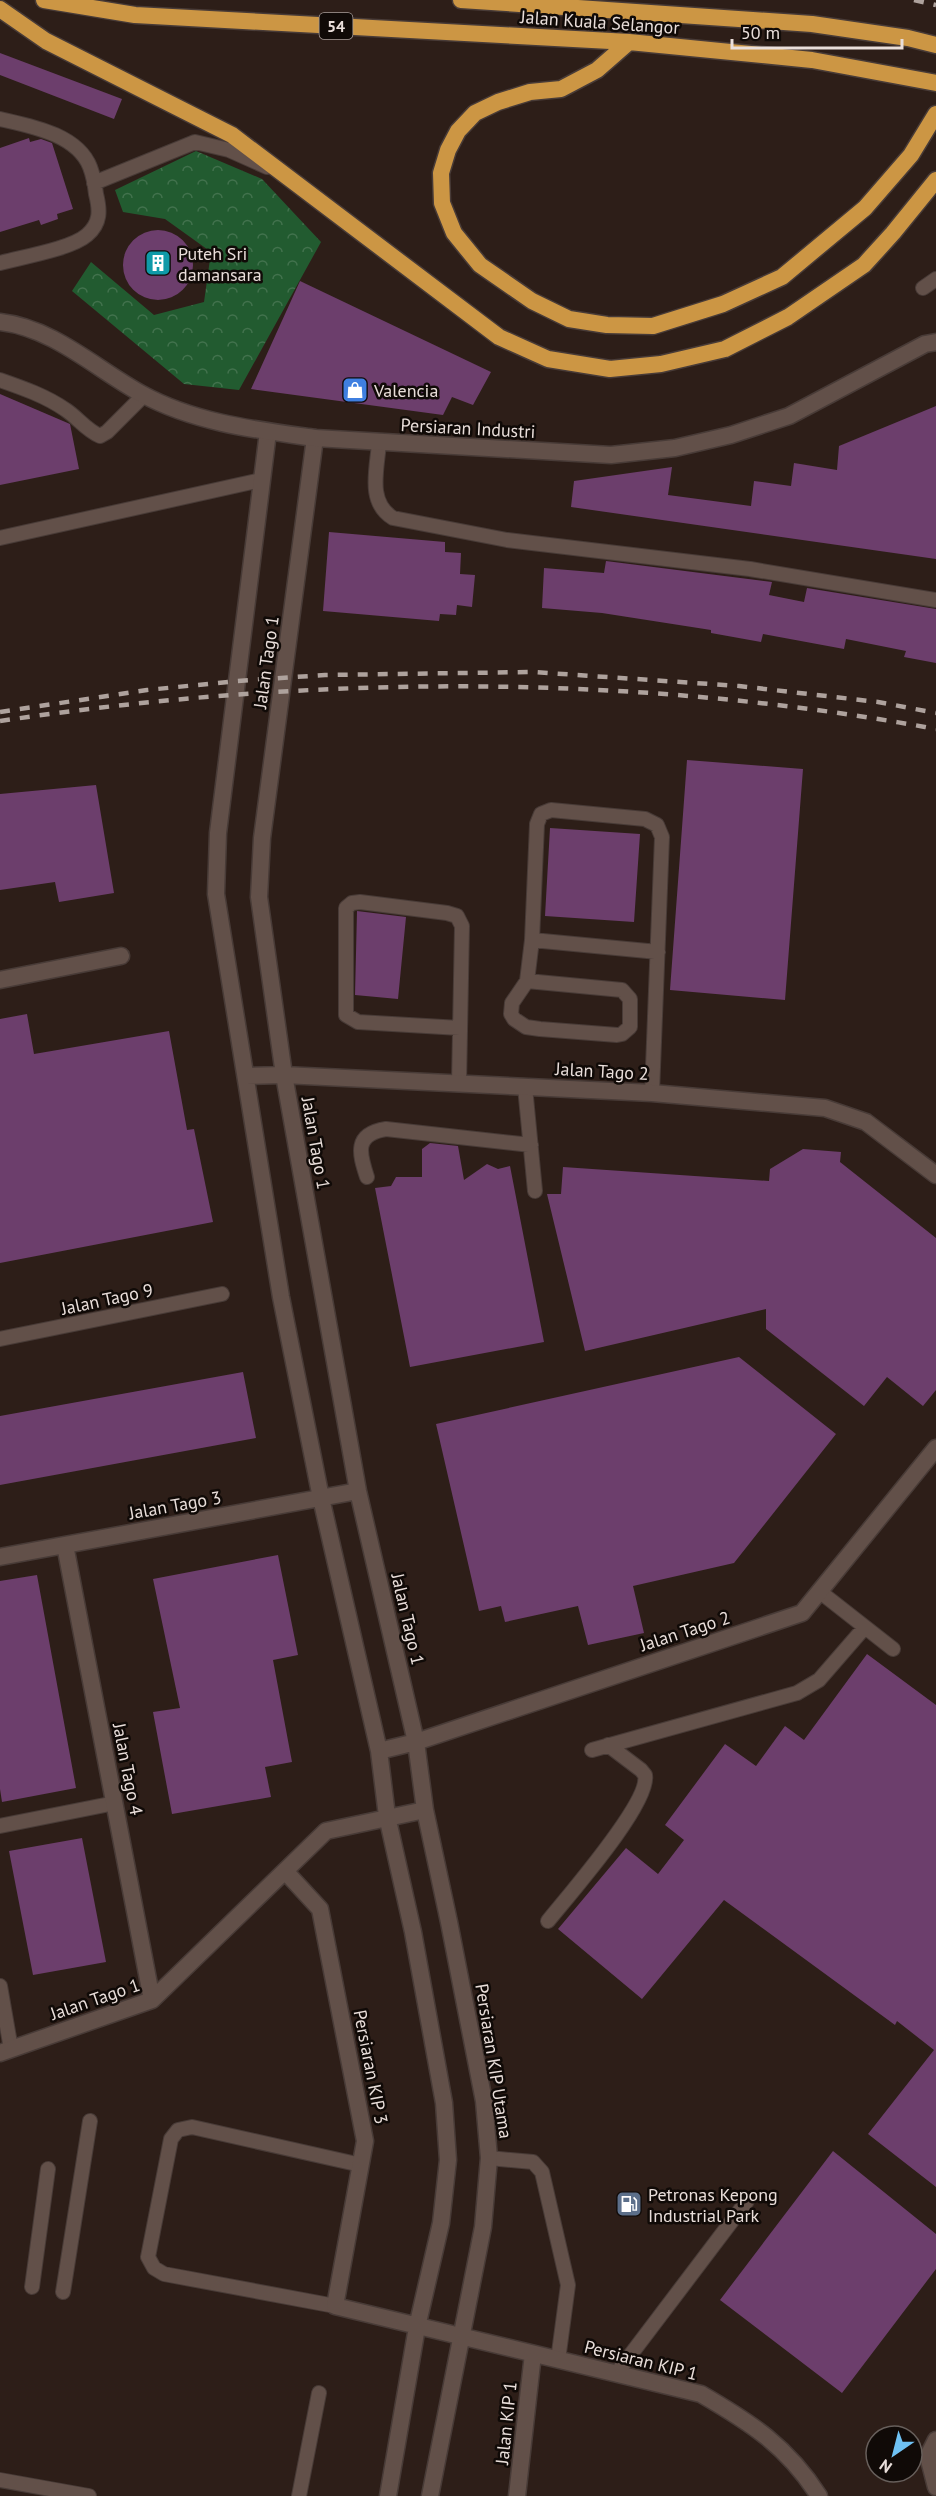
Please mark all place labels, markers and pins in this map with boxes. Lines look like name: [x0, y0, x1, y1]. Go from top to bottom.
place label: Puteh Sri damansara: [178, 242, 262, 286]
building icon: Puteh Sri damansara: [143, 248, 173, 278]
shop icon: Valencia: [340, 375, 370, 405]
place label: Valencia: [373, 379, 438, 402]
place label: Petronas Kepong Industrial Park: [648, 2183, 778, 2227]
fuel station icon: Petronas Kepong Industrial Park: [614, 2189, 644, 2219]

